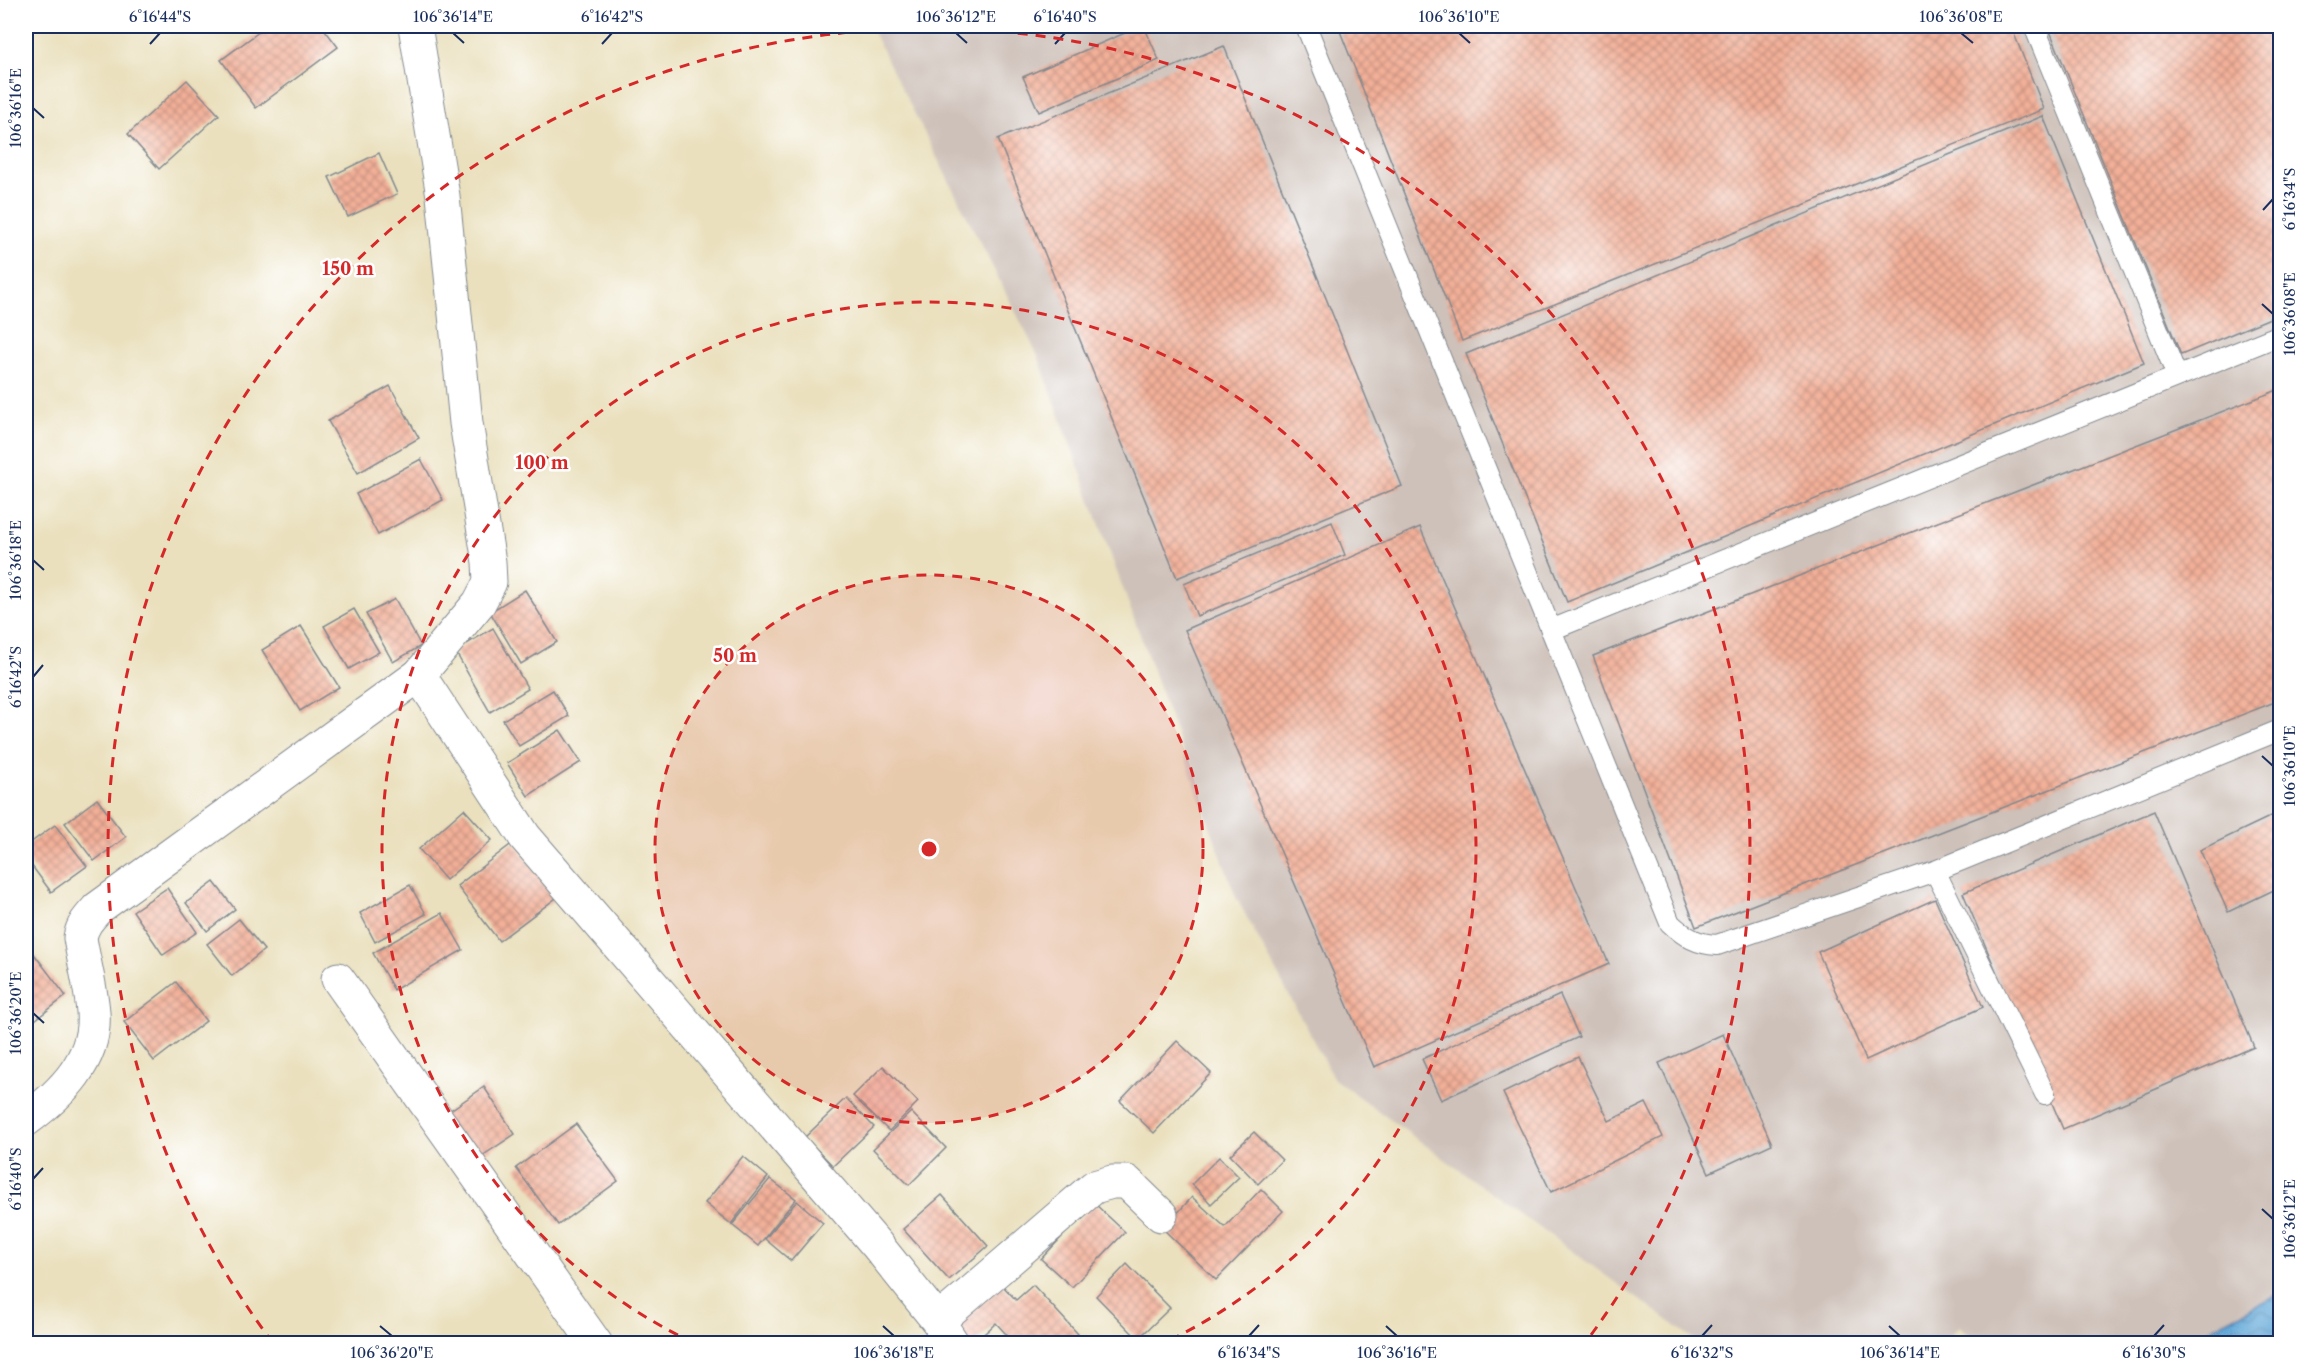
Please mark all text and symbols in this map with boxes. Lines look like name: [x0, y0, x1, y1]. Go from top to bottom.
text: 6°16'44"S: [129, 7, 191, 26]
text: 106°36'14"E: [413, 7, 493, 26]
text: 6°16'42"S: [581, 7, 643, 26]
text: 106°36'12"E: [916, 7, 996, 26]
text: 6°16'40"S: [1033, 7, 1097, 26]
text: 106°36'10"E: [1419, 7, 1500, 26]
text: 106°36'08"E: [1919, 7, 2003, 26]
text: 106°36'16"E: [6, 68, 25, 148]
text: 6°16'34"S: [2280, 168, 2299, 230]
text: 150 m: [322, 258, 374, 280]
text: 106°36'08"E: [2280, 272, 2299, 356]
text: 100 m: [515, 452, 569, 474]
text: 106°36'18"E: [6, 520, 25, 600]
text: 50 m: [713, 645, 757, 667]
text: 6°16'42"S: [6, 646, 25, 708]
text: 106°36'10"E: [2280, 726, 2299, 807]
centre of rings: [919, 839, 939, 859]
text: 106°36'20"E: [6, 971, 25, 1055]
text: 6°16'40"S: [6, 1147, 25, 1211]
text: 106°36'12"E: [2280, 1179, 2299, 1259]
text: 106°36'20"E: [350, 1343, 434, 1362]
text: 106°36'18"E: [854, 1343, 934, 1362]
text: 6°16'34"S: [1218, 1343, 1280, 1362]
text: 106°36'16"E: [1357, 1343, 1437, 1362]
text: 6°16'32"S: [1671, 1343, 1733, 1362]
text: 106°36'14"E: [1860, 1343, 1940, 1362]
text: 6°16'30"S: [2122, 1343, 2186, 1362]

